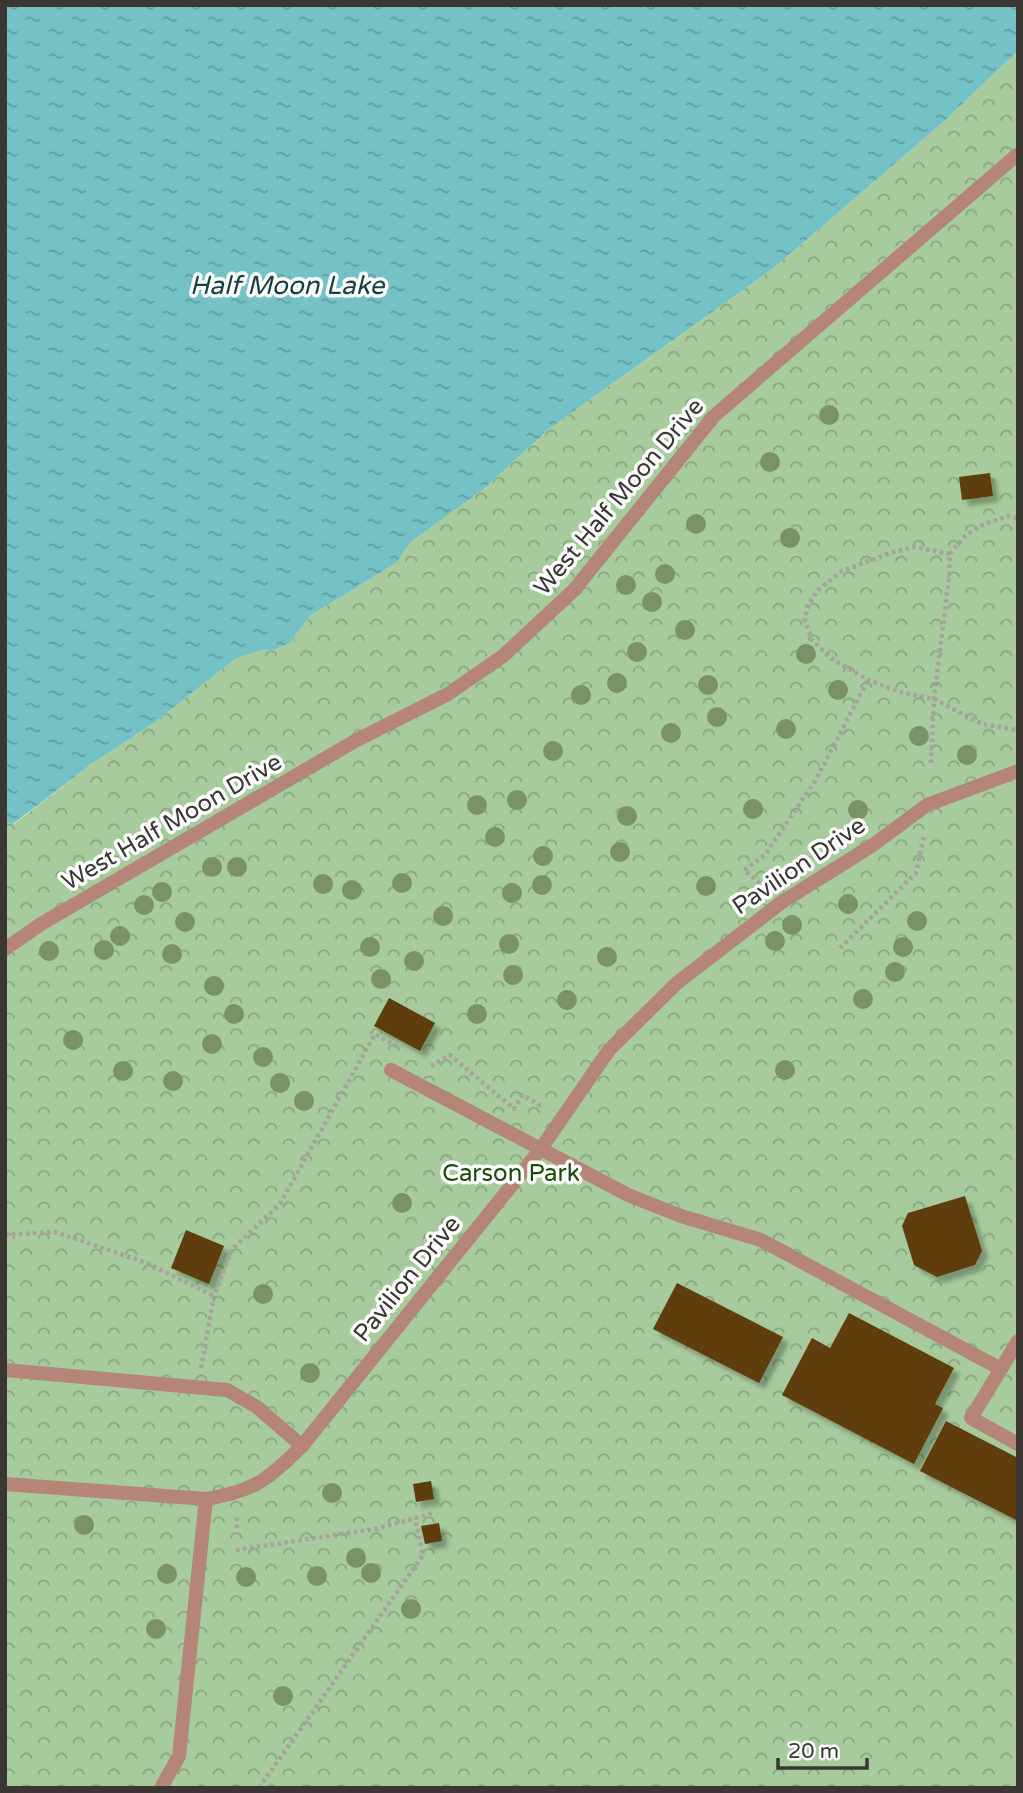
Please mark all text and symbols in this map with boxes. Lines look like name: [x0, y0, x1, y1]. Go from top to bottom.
water label: Half Moon Lake: [190, 270, 386, 301]
street label: West Half Moon Drive: [528, 392, 710, 602]
street label: West Half Moon Drive: [57, 747, 287, 897]
street label: Pavilion Drive: [727, 811, 871, 921]
park label: Carson Park: [442, 1159, 580, 1188]
street label: Pavilion Drive: [347, 1210, 467, 1348]
scale bar: [778, 1727, 867, 1771]
text: 20 m: [788, 1739, 839, 1764]

